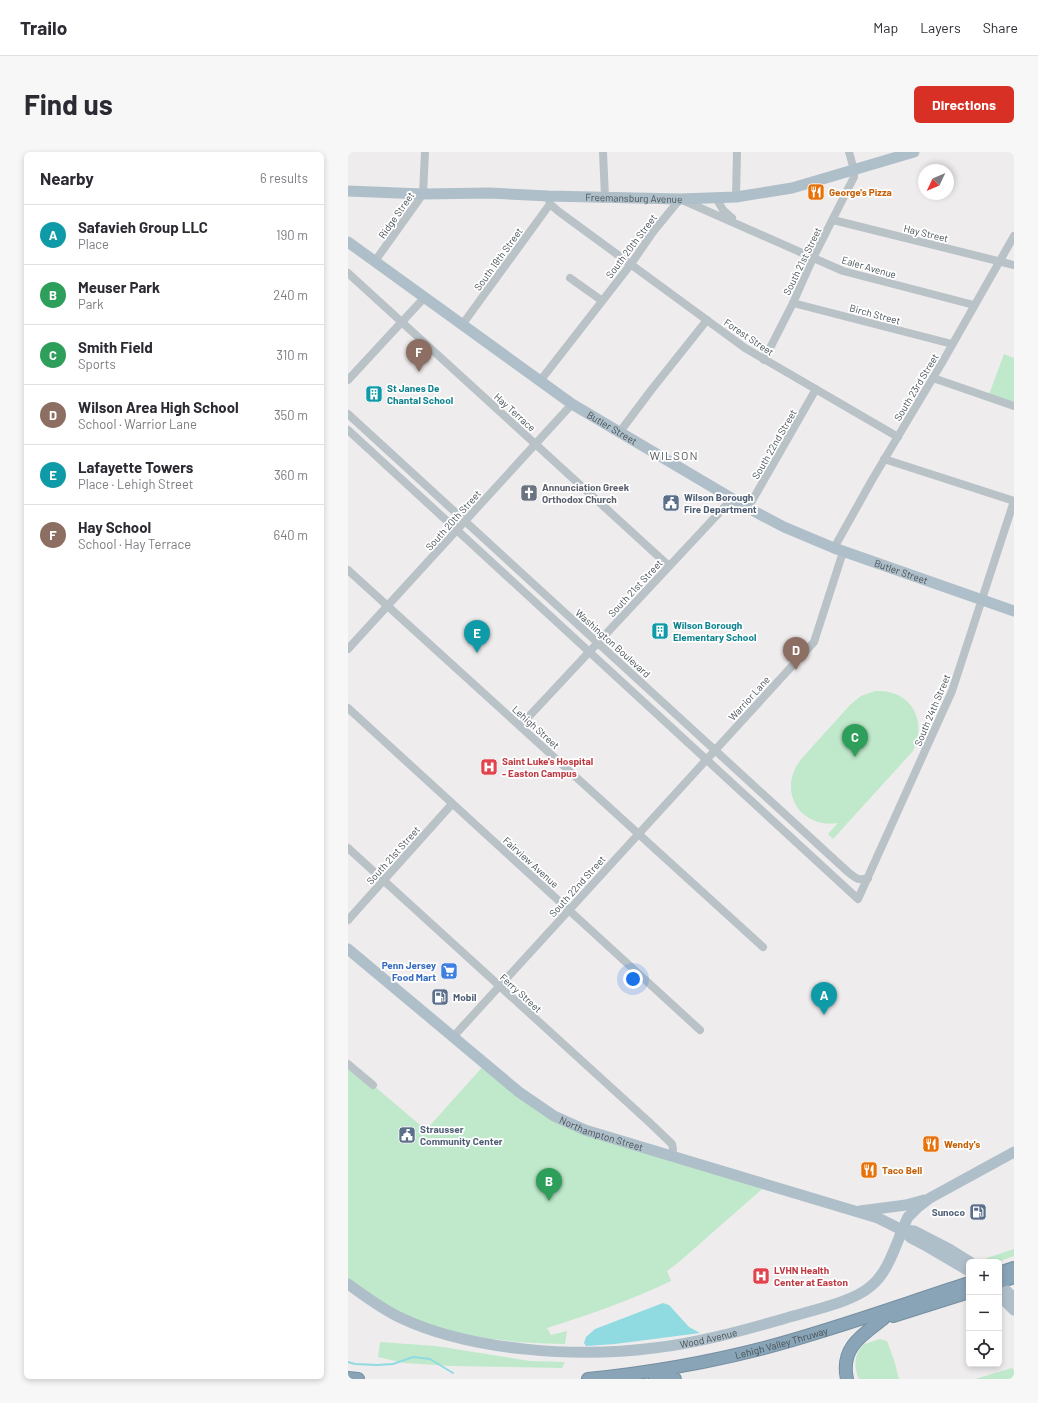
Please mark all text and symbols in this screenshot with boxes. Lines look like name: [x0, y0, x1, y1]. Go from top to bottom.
text: Trailo: [20, 16, 67, 39]
text: Map: [873, 19, 898, 36]
text: Layers: [920, 19, 961, 36]
text: Share: [983, 19, 1018, 36]
button: Directions: [914, 86, 1014, 123]
text: Find us: [24, 87, 113, 121]
north arrow: [918, 164, 954, 200]
text: Nearby: [40, 168, 94, 188]
text: 6 results: [260, 170, 308, 186]
restaurant icon: George's Pizza: [806, 182, 826, 202]
place label: George's Pizza: [829, 186, 892, 198]
street label: Ridge Street: [376, 189, 417, 241]
street label: Freemansburg Avenue: [585, 191, 682, 205]
street label: South 20th Street: [603, 211, 659, 280]
text: Safavieh Group LLC: [78, 218, 208, 236]
street label: Hay Street: [902, 222, 950, 244]
street label: South 19th Street: [471, 225, 525, 293]
street label: South 21st Street: [780, 225, 824, 297]
text: A: [49, 227, 57, 243]
text: 190 m: [276, 227, 308, 243]
text: Place: [78, 236, 109, 252]
street label: Ealer Avenue: [840, 253, 898, 281]
text: Meuser Park: [78, 278, 160, 296]
text: B: [49, 287, 57, 303]
text: 240 m: [273, 287, 308, 303]
text: Park: [78, 296, 104, 312]
street label: Birch Street: [848, 301, 902, 327]
street label: Forest Street: [722, 316, 776, 358]
text: Smith Field: [78, 338, 153, 356]
pin: F: [406, 339, 432, 372]
text: C: [49, 347, 57, 363]
text: 310 m: [276, 347, 308, 363]
street label: South 23rd Street: [891, 351, 941, 423]
text: Sports: [78, 356, 116, 372]
place label: St Janes De Chantal School: [387, 382, 453, 406]
building icon: St Janes De Chantal School: [364, 384, 384, 404]
street label: Hay Terrace: [492, 390, 538, 434]
text: Wilson Area High School: [78, 398, 239, 416]
text: D: [49, 407, 57, 423]
text: 350 m: [274, 407, 308, 423]
street label: South 22nd Street: [749, 407, 799, 481]
street label: Butler Street: [585, 408, 639, 447]
text: School · Warrior Lane: [78, 416, 197, 432]
district label: WILSON: [649, 448, 699, 462]
text: Lafayette Towers: [78, 458, 193, 476]
text: E: [49, 467, 57, 483]
text: 360 m: [274, 467, 308, 483]
text: Place · Lehigh Street: [78, 476, 194, 492]
place label: Annunciation Greek Orthodox Church: [542, 481, 630, 505]
church icon: Annunciation Greek Orthodox Church: [519, 483, 539, 503]
street label: South 20th Street: [423, 487, 483, 553]
place label: Wilson Borough Fire Department: [684, 491, 757, 515]
public building icon: Wilson Borough Fire Department: [661, 493, 681, 513]
text: Hay School: [78, 518, 151, 536]
text: F: [49, 527, 57, 543]
text: 640 m: [273, 527, 308, 543]
text: School · Hay Terrace: [78, 536, 191, 552]
street label: South 21st Street: [605, 557, 665, 619]
street label: Butler Street: [873, 557, 930, 587]
street label: Washington Boulevard: [573, 606, 653, 680]
place label: Wilson Borough Elementary School: [673, 619, 756, 643]
pin: E: [464, 620, 490, 653]
building icon: Wilson Borough Elementary School: [650, 621, 670, 641]
pin: D: [783, 637, 809, 670]
street label: South 24th Street: [911, 672, 953, 748]
street label: Warrior Lane: [726, 673, 772, 723]
street label: Lehigh Street: [510, 703, 562, 751]
pin: C: [842, 724, 868, 757]
place label: Saint Luke's Hospital - Easton Campus: [502, 755, 593, 779]
hospital icon: Saint Luke's Hospital - Easton Campus: [479, 757, 499, 777]
street label: South 21st Street: [364, 823, 423, 887]
street label: Fairview Avenue: [501, 834, 561, 890]
street label: South 22nd Street: [546, 853, 608, 919]
place label: Penn Jersey Food Mart: [382, 959, 436, 983]
supermarket icon: Penn Jersey Food Mart: [439, 961, 459, 981]
your location: [623, 969, 643, 989]
street label: Ferry Street: [498, 971, 545, 1015]
pin: A: [811, 982, 837, 1015]
fuel station icon: Mobil: [430, 987, 450, 1007]
place label: Mobil: [453, 991, 476, 1003]
street label: Northampton Street: [558, 1113, 645, 1153]
place label: Strausser Community Center: [420, 1123, 503, 1147]
public building icon: Strausser Community Center: [397, 1125, 417, 1145]
restaurant icon: Wendy's: [921, 1134, 941, 1154]
place label: Wendy's: [944, 1138, 980, 1150]
restaurant icon: Taco Bell: [859, 1160, 879, 1180]
place label: Taco Bell: [882, 1164, 922, 1176]
pin: B: [536, 1168, 562, 1201]
fuel station icon: Sunoco: [968, 1202, 988, 1222]
place label: Sunoco: [932, 1206, 965, 1218]
map controls: [966, 1259, 1002, 1367]
button: +: [966, 1259, 1002, 1295]
place label: LVHN Health Center at Easton: [774, 1264, 848, 1288]
hospital icon: LVHN Health Center at Easton: [751, 1266, 771, 1286]
button: −: [966, 1295, 1002, 1331]
street label: Lehigh Valley Thruway: [734, 1324, 829, 1361]
street label: Wood Avenue: [679, 1326, 738, 1350]
button: locate: [966, 1331, 1002, 1367]

